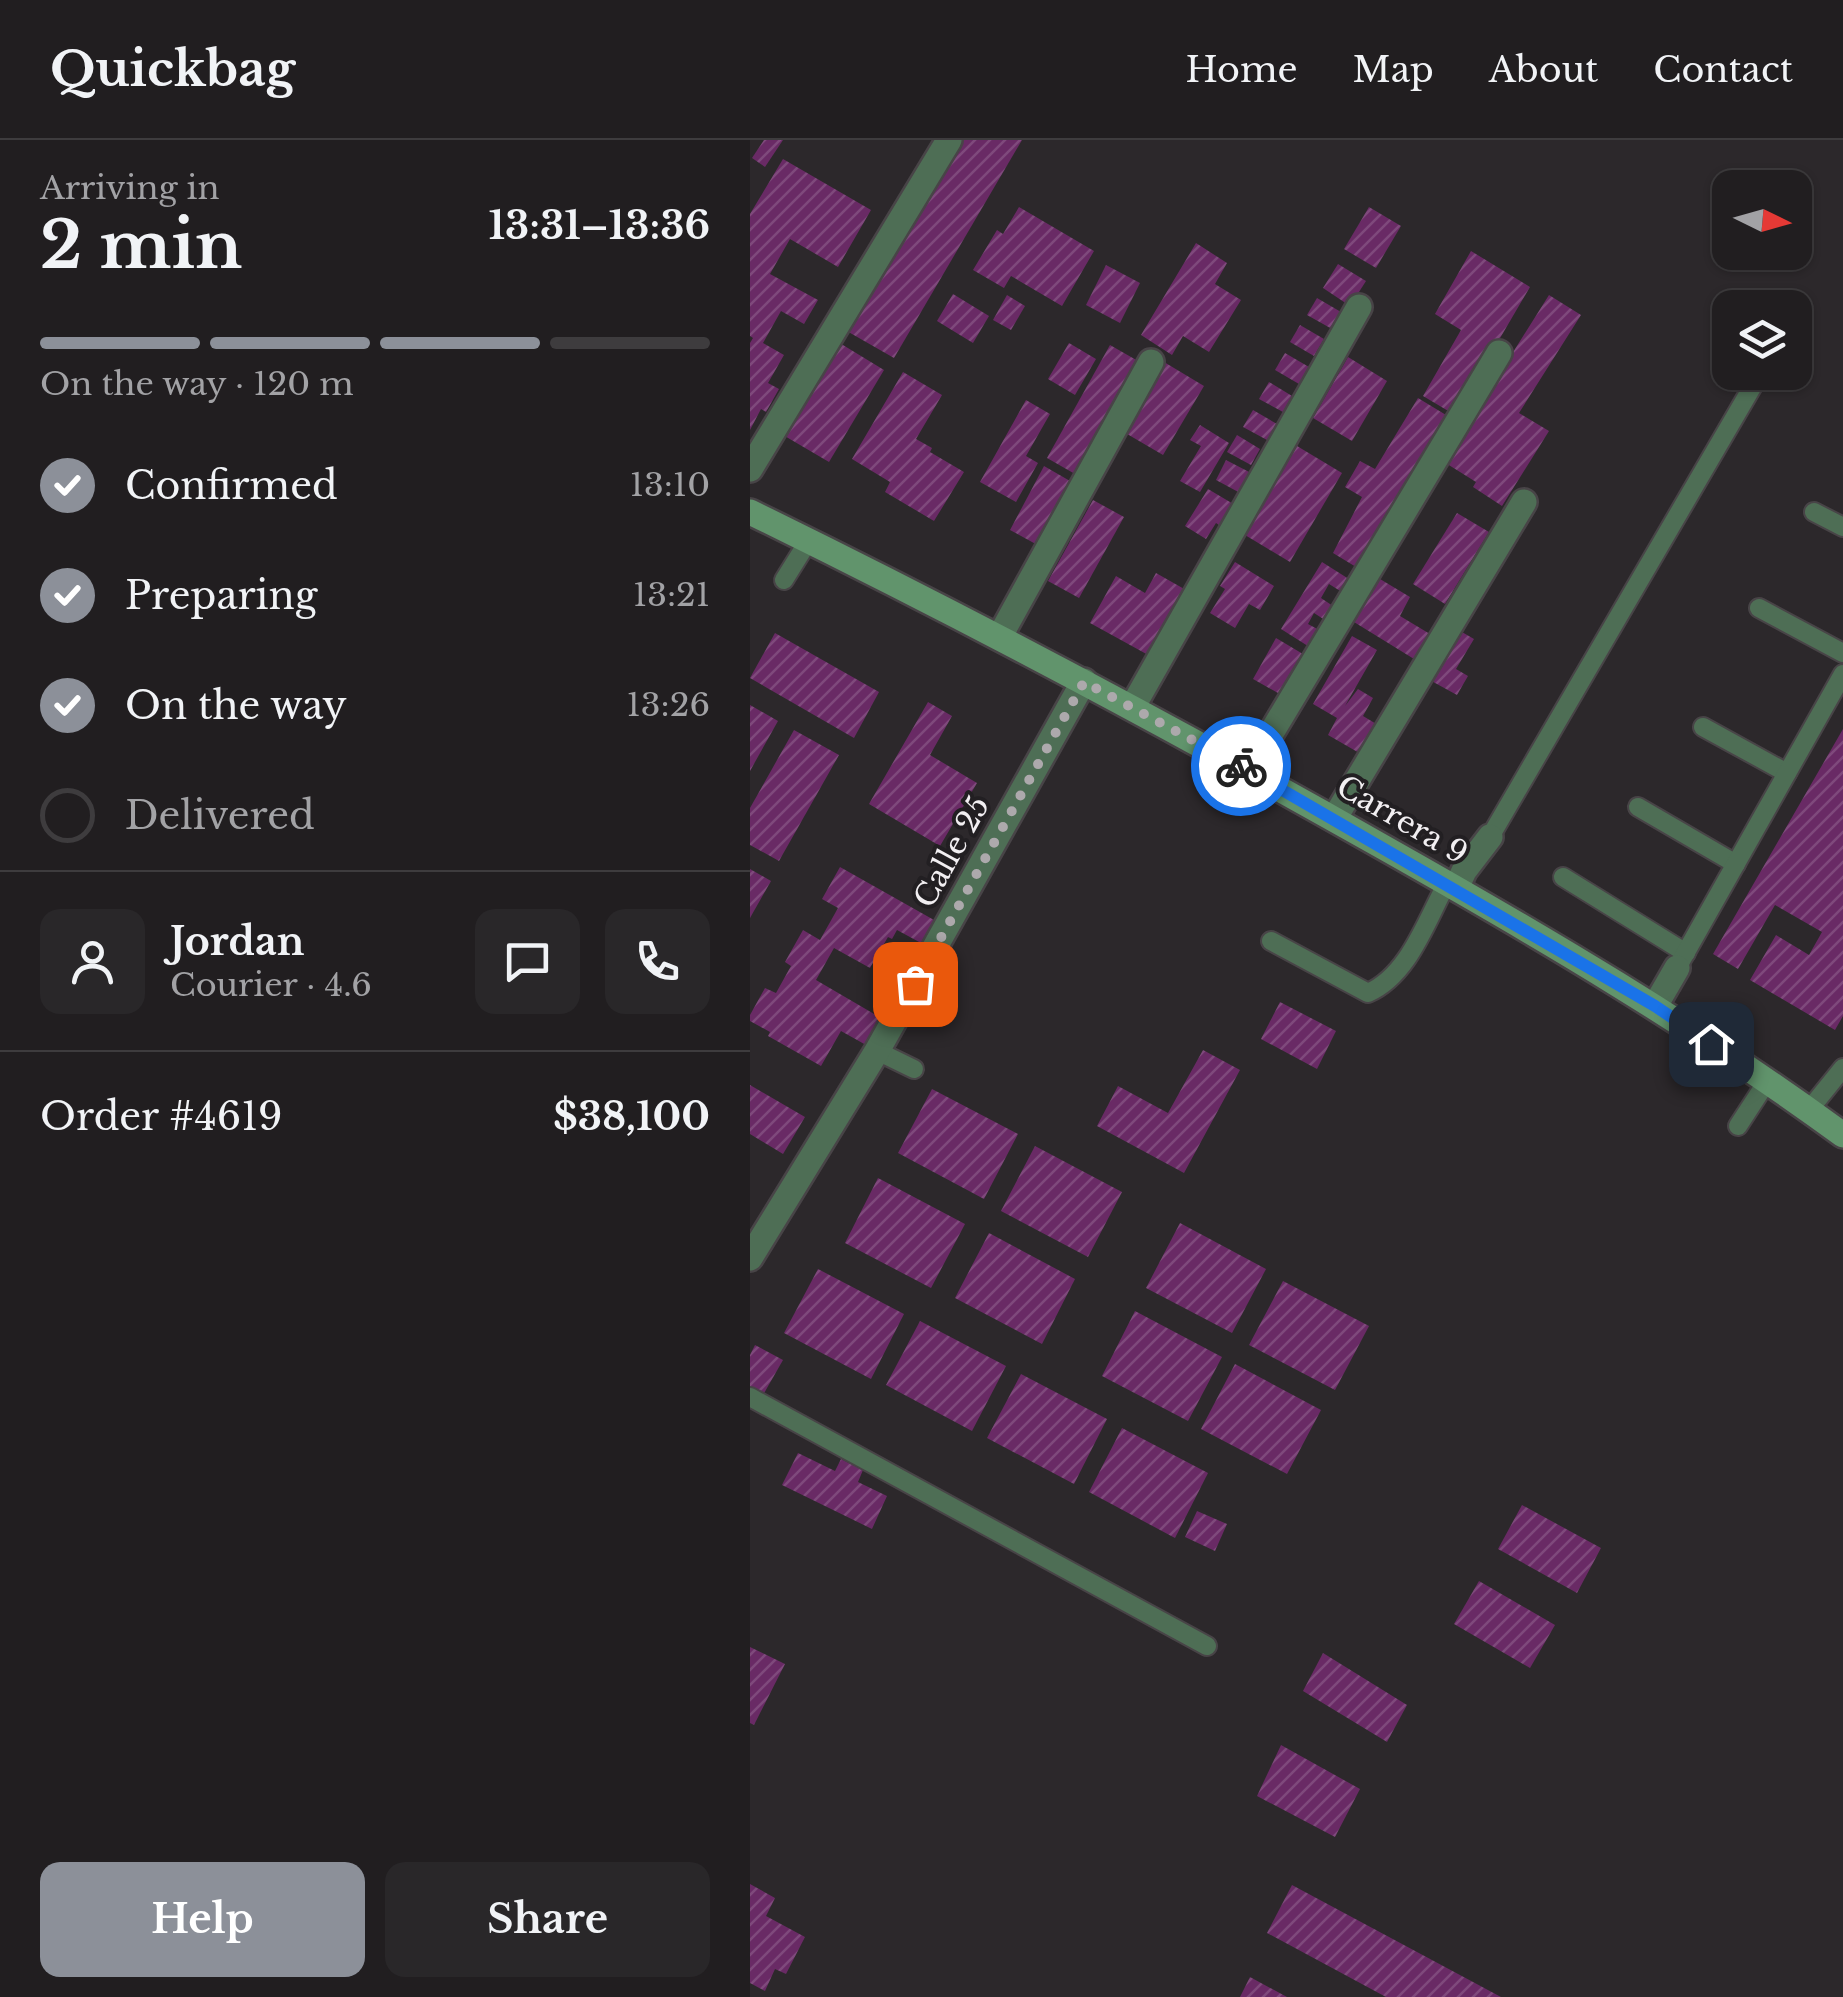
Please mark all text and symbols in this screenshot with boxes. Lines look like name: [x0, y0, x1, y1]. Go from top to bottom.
text: Quickbag: [50, 39, 295, 99]
text: Home: [1186, 48, 1298, 91]
text: Map: [1353, 48, 1434, 91]
text: About: [1489, 48, 1598, 91]
text: Contact: [1653, 48, 1793, 91]
text: Arriving in: [40, 168, 219, 208]
north arrow: [1712, 170, 1812, 270]
map controls: [1712, 170, 1812, 390]
text: 13:31–13:36: [489, 202, 710, 249]
text: 2 min: [40, 205, 242, 286]
button: layers: [1712, 290, 1812, 390]
text: On the way · 120 m: [40, 364, 354, 404]
icon: check: [40, 458, 95, 513]
text: Confirmed: [125, 462, 338, 509]
text: 13:10: [630, 465, 710, 505]
icon: check: [40, 568, 95, 623]
text: Preparing: [125, 572, 317, 619]
text: 13:21: [633, 575, 710, 615]
icon: check: [40, 678, 95, 733]
text: On the way: [125, 682, 347, 729]
text: 13:26: [627, 685, 710, 725]
courier: [1191, 716, 1291, 816]
icon: bike: [1214, 739, 1269, 794]
street label: Carrera 9: [1330, 767, 1474, 872]
street label: Calle 25: [906, 790, 997, 914]
text: Delivered: [125, 792, 315, 839]
button: person: [40, 909, 145, 1014]
button: chat: [475, 909, 580, 1014]
button: phone: [605, 909, 710, 1014]
text: Jordan: [170, 918, 304, 965]
pin: [873, 942, 958, 1027]
icon: bag: [888, 957, 943, 1012]
text: Courier · 4.6: [170, 965, 372, 1005]
pin: [1669, 1002, 1754, 1087]
icon: home: [1684, 1017, 1739, 1072]
text: Order #4619: [40, 1093, 283, 1140]
text: $38,100: [553, 1093, 710, 1140]
button: Help: [40, 1862, 365, 1977]
button: Share: [385, 1862, 710, 1977]

